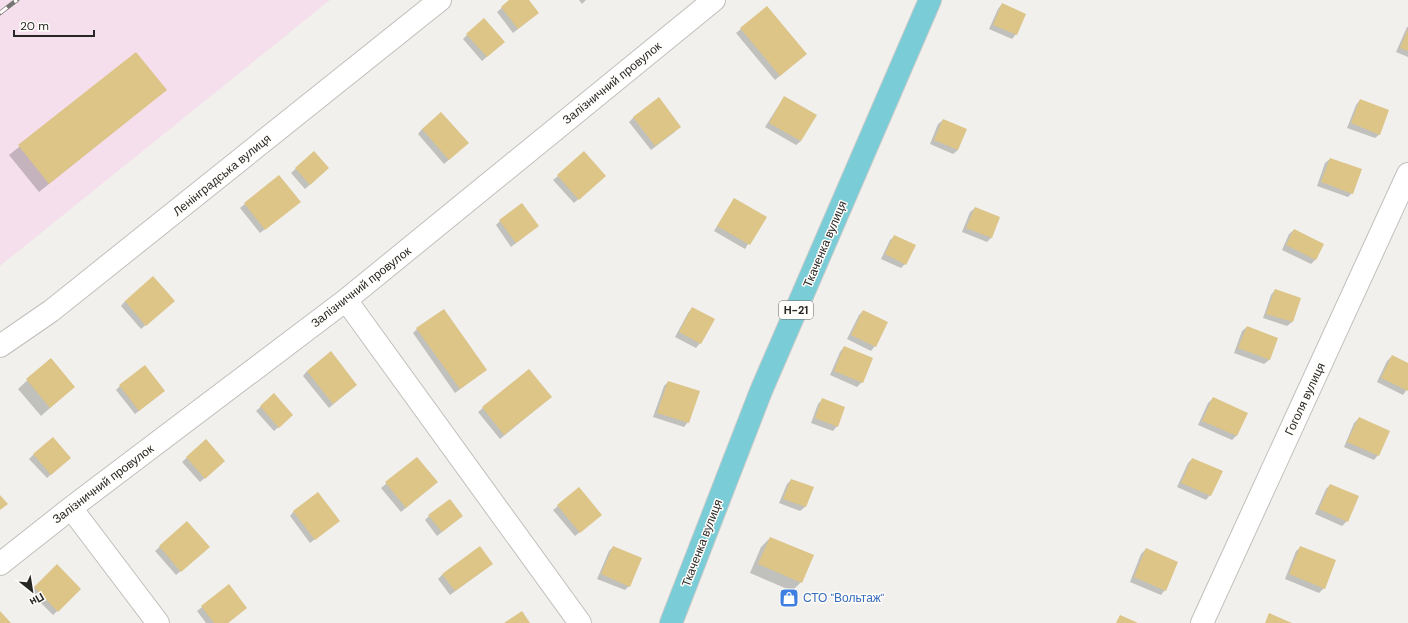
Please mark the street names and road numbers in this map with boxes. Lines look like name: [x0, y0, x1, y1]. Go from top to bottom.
street label: Залізничний провулок: [559, 38, 665, 128]
street label: Ленінградська вулиця: [170, 130, 274, 220]
street label: Ткаченка вулиця: [800, 198, 850, 290]
street label: Залізничний провулок: [308, 242, 415, 331]
road number: Н-21: [779, 301, 813, 319]
street label: Гоголя вулиця: [1281, 360, 1329, 438]
street label: Залізничний провулок: [49, 440, 157, 527]
street label: Ткаченка вулиця: [678, 497, 726, 589]

